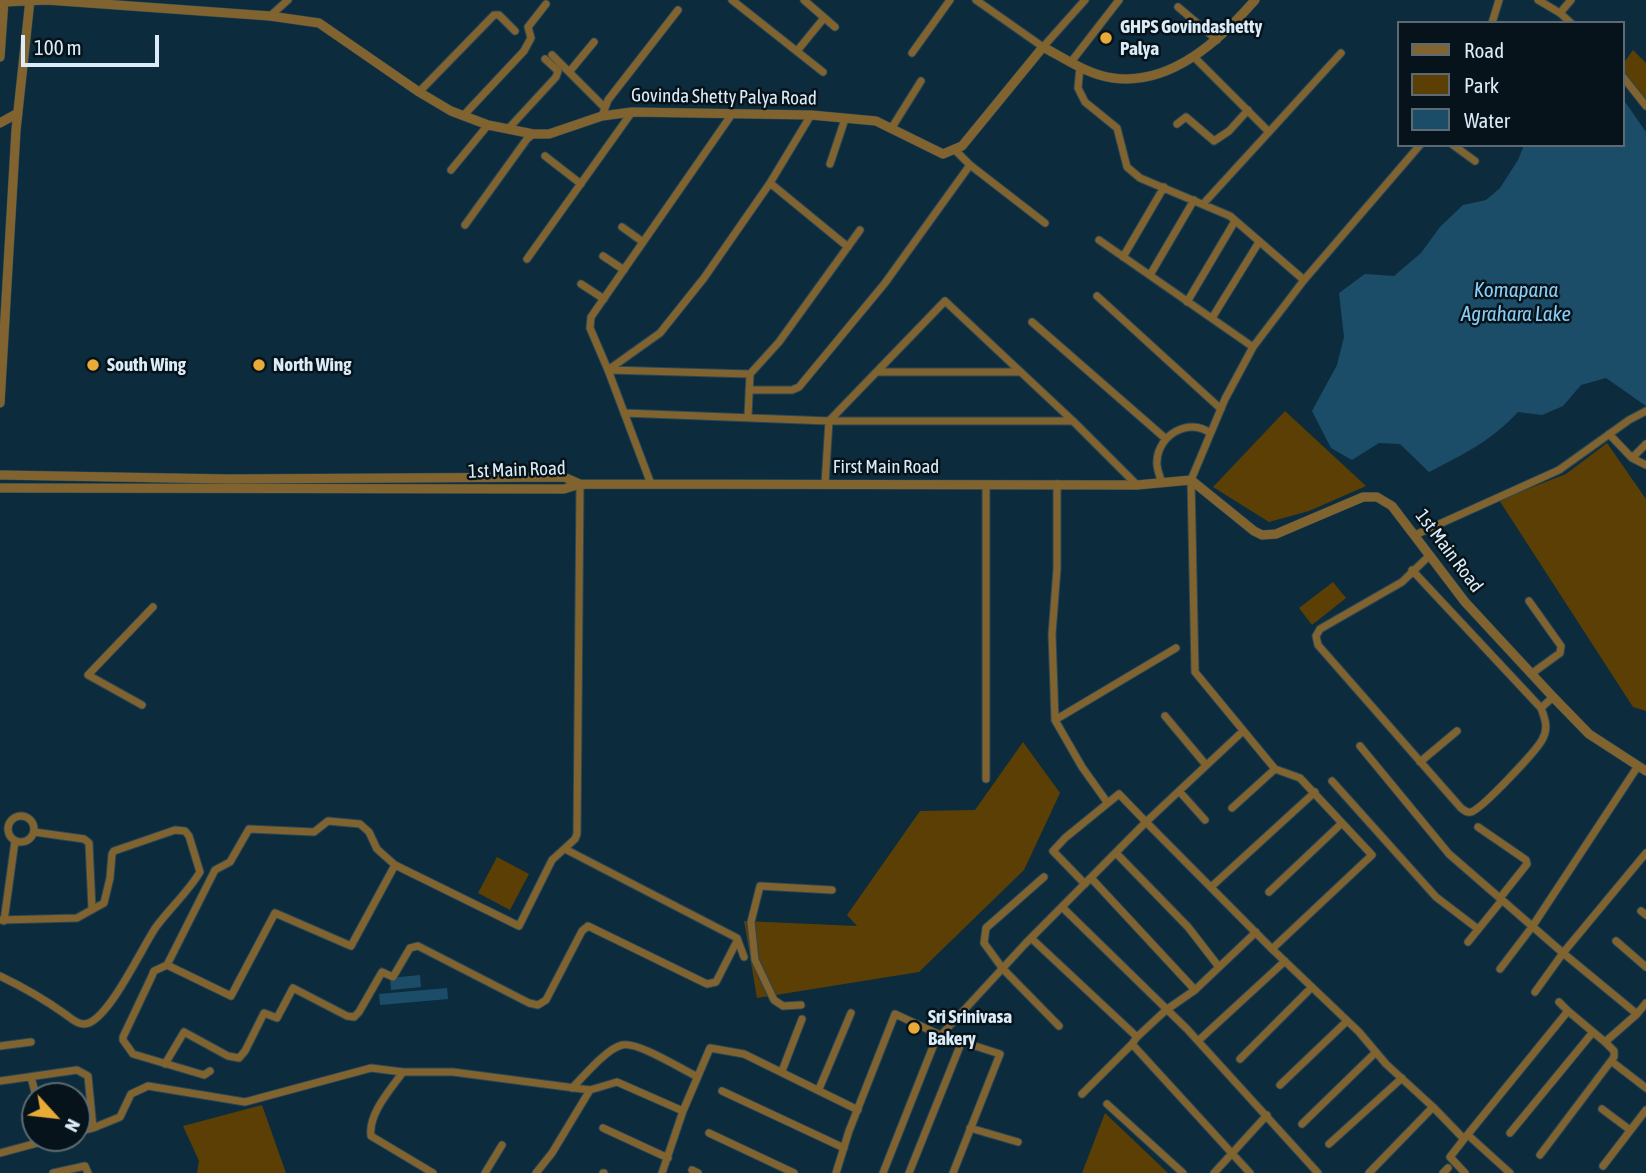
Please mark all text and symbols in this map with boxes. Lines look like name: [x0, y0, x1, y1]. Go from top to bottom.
place label: GHPS Govindashetty Palya: [1120, 16, 1262, 60]
scale bar: [24, 21, 163, 65]
legend: [1398, 21, 1625, 147]
marker: GHPS Govindashetty Palya: [1098, 30, 1114, 46]
text: 100 m: [34, 35, 82, 59]
text: Road: [1464, 38, 1504, 62]
text: Park: [1464, 73, 1499, 97]
street label: Govinda Shetty Palya Road: [631, 84, 817, 110]
text: Water: [1464, 108, 1510, 132]
water label: Komapana Agrahara Lake: [1461, 277, 1571, 327]
place label: South Wing: [107, 354, 186, 376]
place label: North Wing: [273, 354, 351, 376]
marker: South Wing: [85, 357, 101, 373]
marker: North Wing: [251, 357, 267, 373]
street label: First Main Road: [833, 456, 939, 478]
street label: 1st Main Road: [468, 457, 566, 483]
street label: 1st Main Road: [1410, 505, 1488, 597]
place label: Sri Srinivasa Bakery: [928, 1006, 1012, 1050]
marker: Sri Srinivasa Bakery: [906, 1020, 922, 1036]
north arrow: [21, 1082, 91, 1152]
text: N: [61, 1116, 85, 1136]

